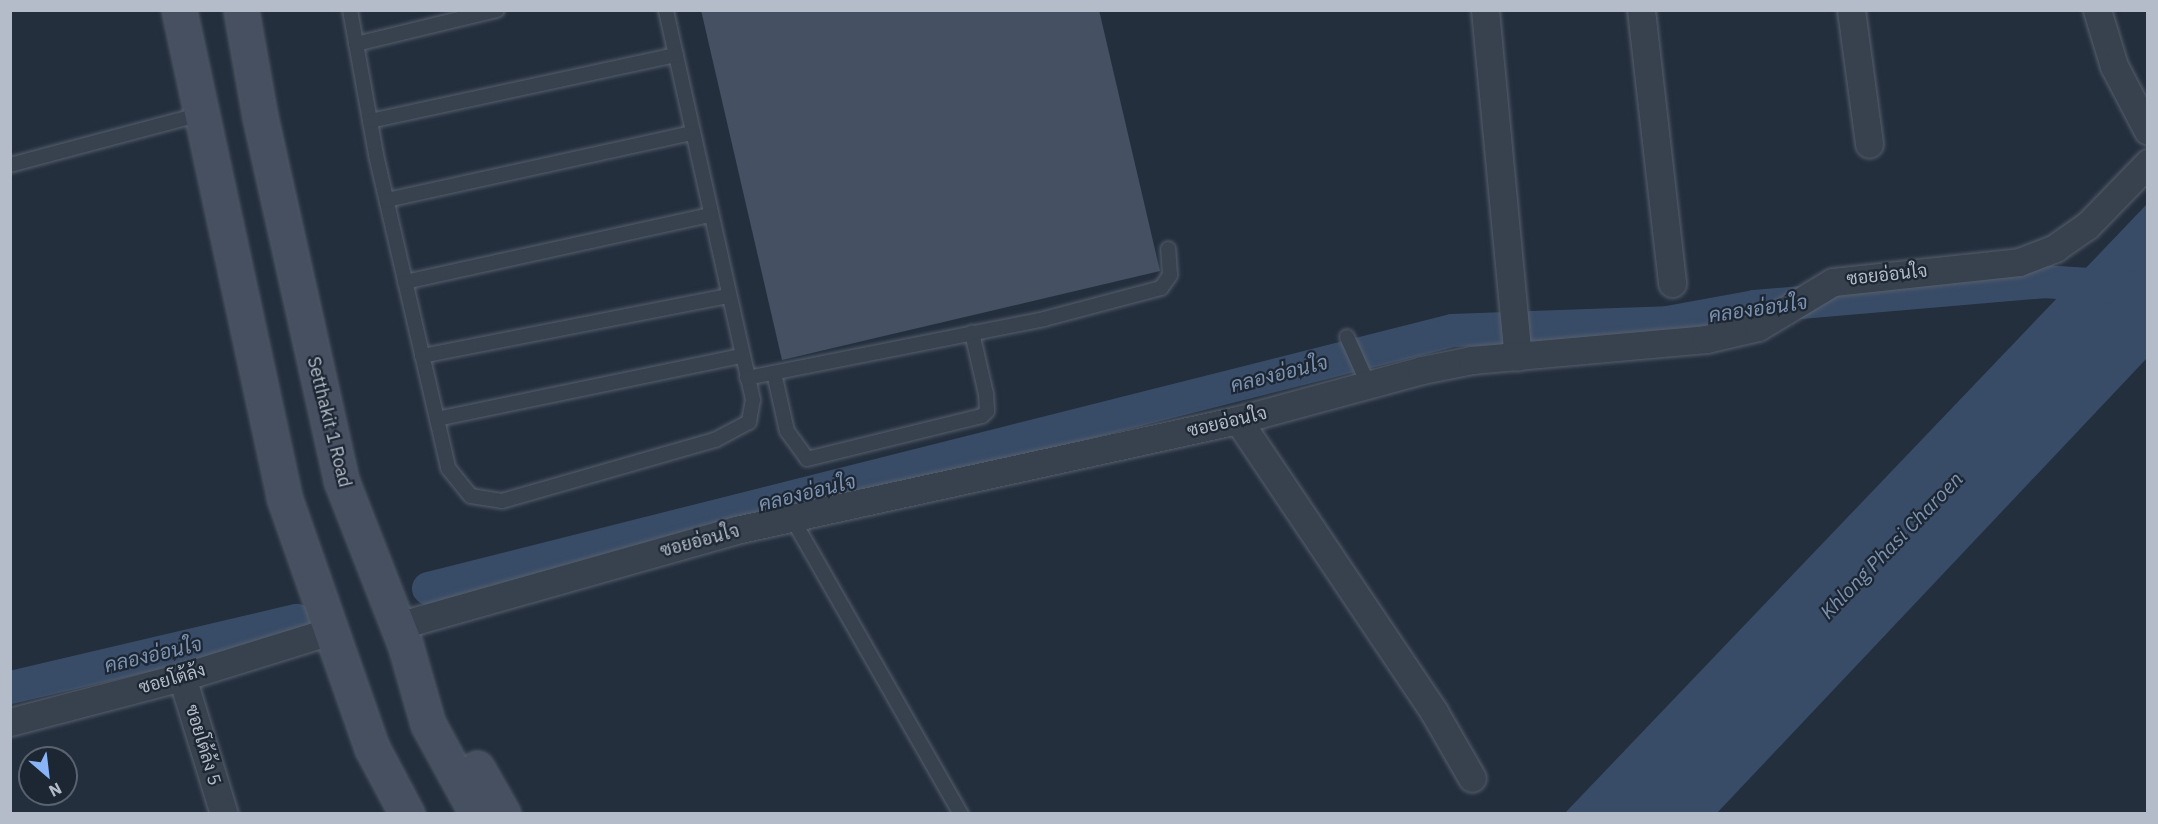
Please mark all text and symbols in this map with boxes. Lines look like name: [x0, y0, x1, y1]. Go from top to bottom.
street label: ซอยอ่อนใจ: [1845, 260, 1929, 290]
water label: คลองอ่อนใจ: [1707, 289, 1809, 327]
water label: คลองอ่อนใจ: [1228, 349, 1330, 397]
street label: Setthakit 1 Road: [302, 355, 356, 489]
street label: ซอยอ่อนใจ: [1185, 402, 1269, 442]
water label: Khlong Phasi Charoen: [1815, 467, 1967, 623]
water label: คลองอ่อนใจ: [756, 468, 858, 516]
street label: ซอยอ่อนใจ: [658, 520, 742, 562]
water label: คลองอ่อนใจ: [102, 631, 204, 677]
street label: ซอยโต้ล้ง: [136, 659, 208, 699]
street label: ซอยโต้ล้ง 5: [180, 702, 226, 788]
north arrow: [18, 746, 78, 806]
text: N: [46, 779, 65, 802]

